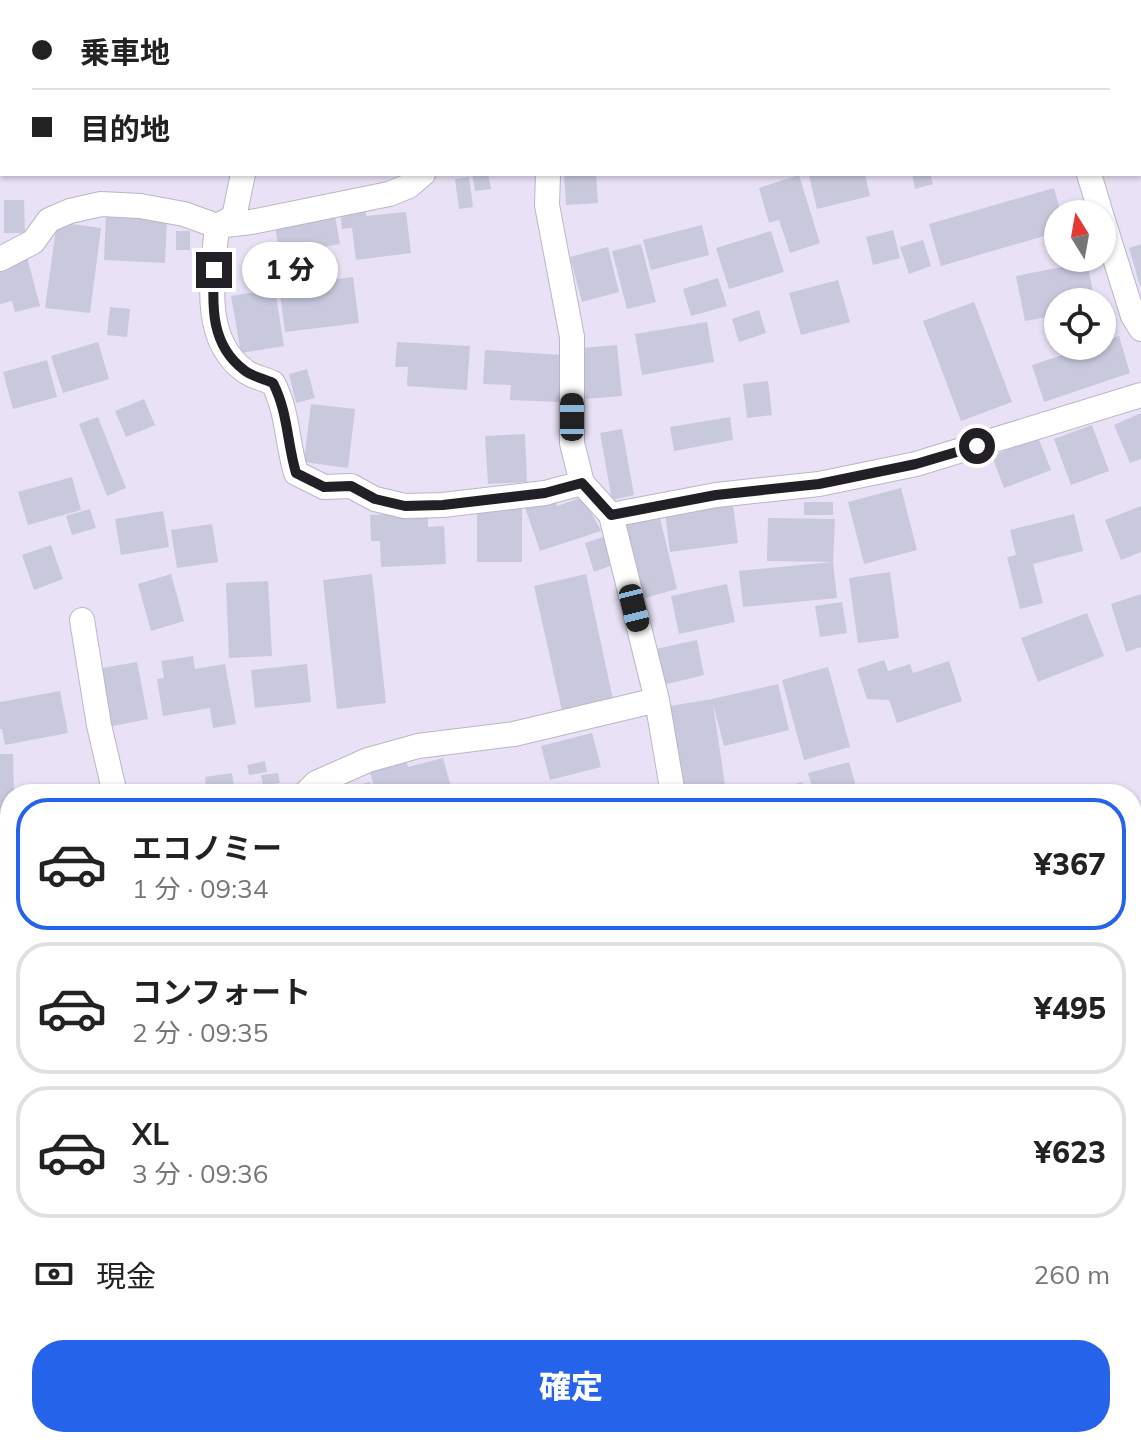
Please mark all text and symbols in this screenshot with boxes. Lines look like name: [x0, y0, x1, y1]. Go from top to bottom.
text: 乗車地: [80, 33, 170, 71]
text: 目的地: [80, 110, 170, 148]
north arrow: [1044, 200, 1116, 272]
map controls: [1044, 200, 1116, 360]
callout: 1 分: [242, 242, 338, 298]
route end: [196, 252, 232, 288]
text: 1 分: [266, 253, 314, 286]
button: locate: [1044, 288, 1116, 360]
car: [560, 393, 584, 441]
route start: [959, 428, 995, 464]
car: [617, 582, 651, 634]
icon: car: [36, 828, 108, 900]
text: エコノミー: [132, 829, 282, 867]
text: ¥367: [1034, 845, 1106, 883]
text: 1 分 · 09:34: [132, 872, 268, 905]
icon: car: [36, 972, 108, 1044]
text: コンフォート: [132, 973, 311, 1011]
text: ¥495: [1034, 989, 1106, 1027]
text: 2 分 · 09:35: [132, 1016, 268, 1049]
text: XL: [132, 1115, 169, 1153]
icon: car: [36, 1116, 108, 1188]
text: ¥623: [1034, 1133, 1106, 1171]
text: 3 分 · 09:36: [132, 1157, 268, 1190]
icon: cash: [32, 1252, 76, 1296]
text: 現金: [96, 1257, 156, 1295]
text: 260 m: [1034, 1258, 1110, 1291]
button: 確定: [32, 1340, 1110, 1432]

